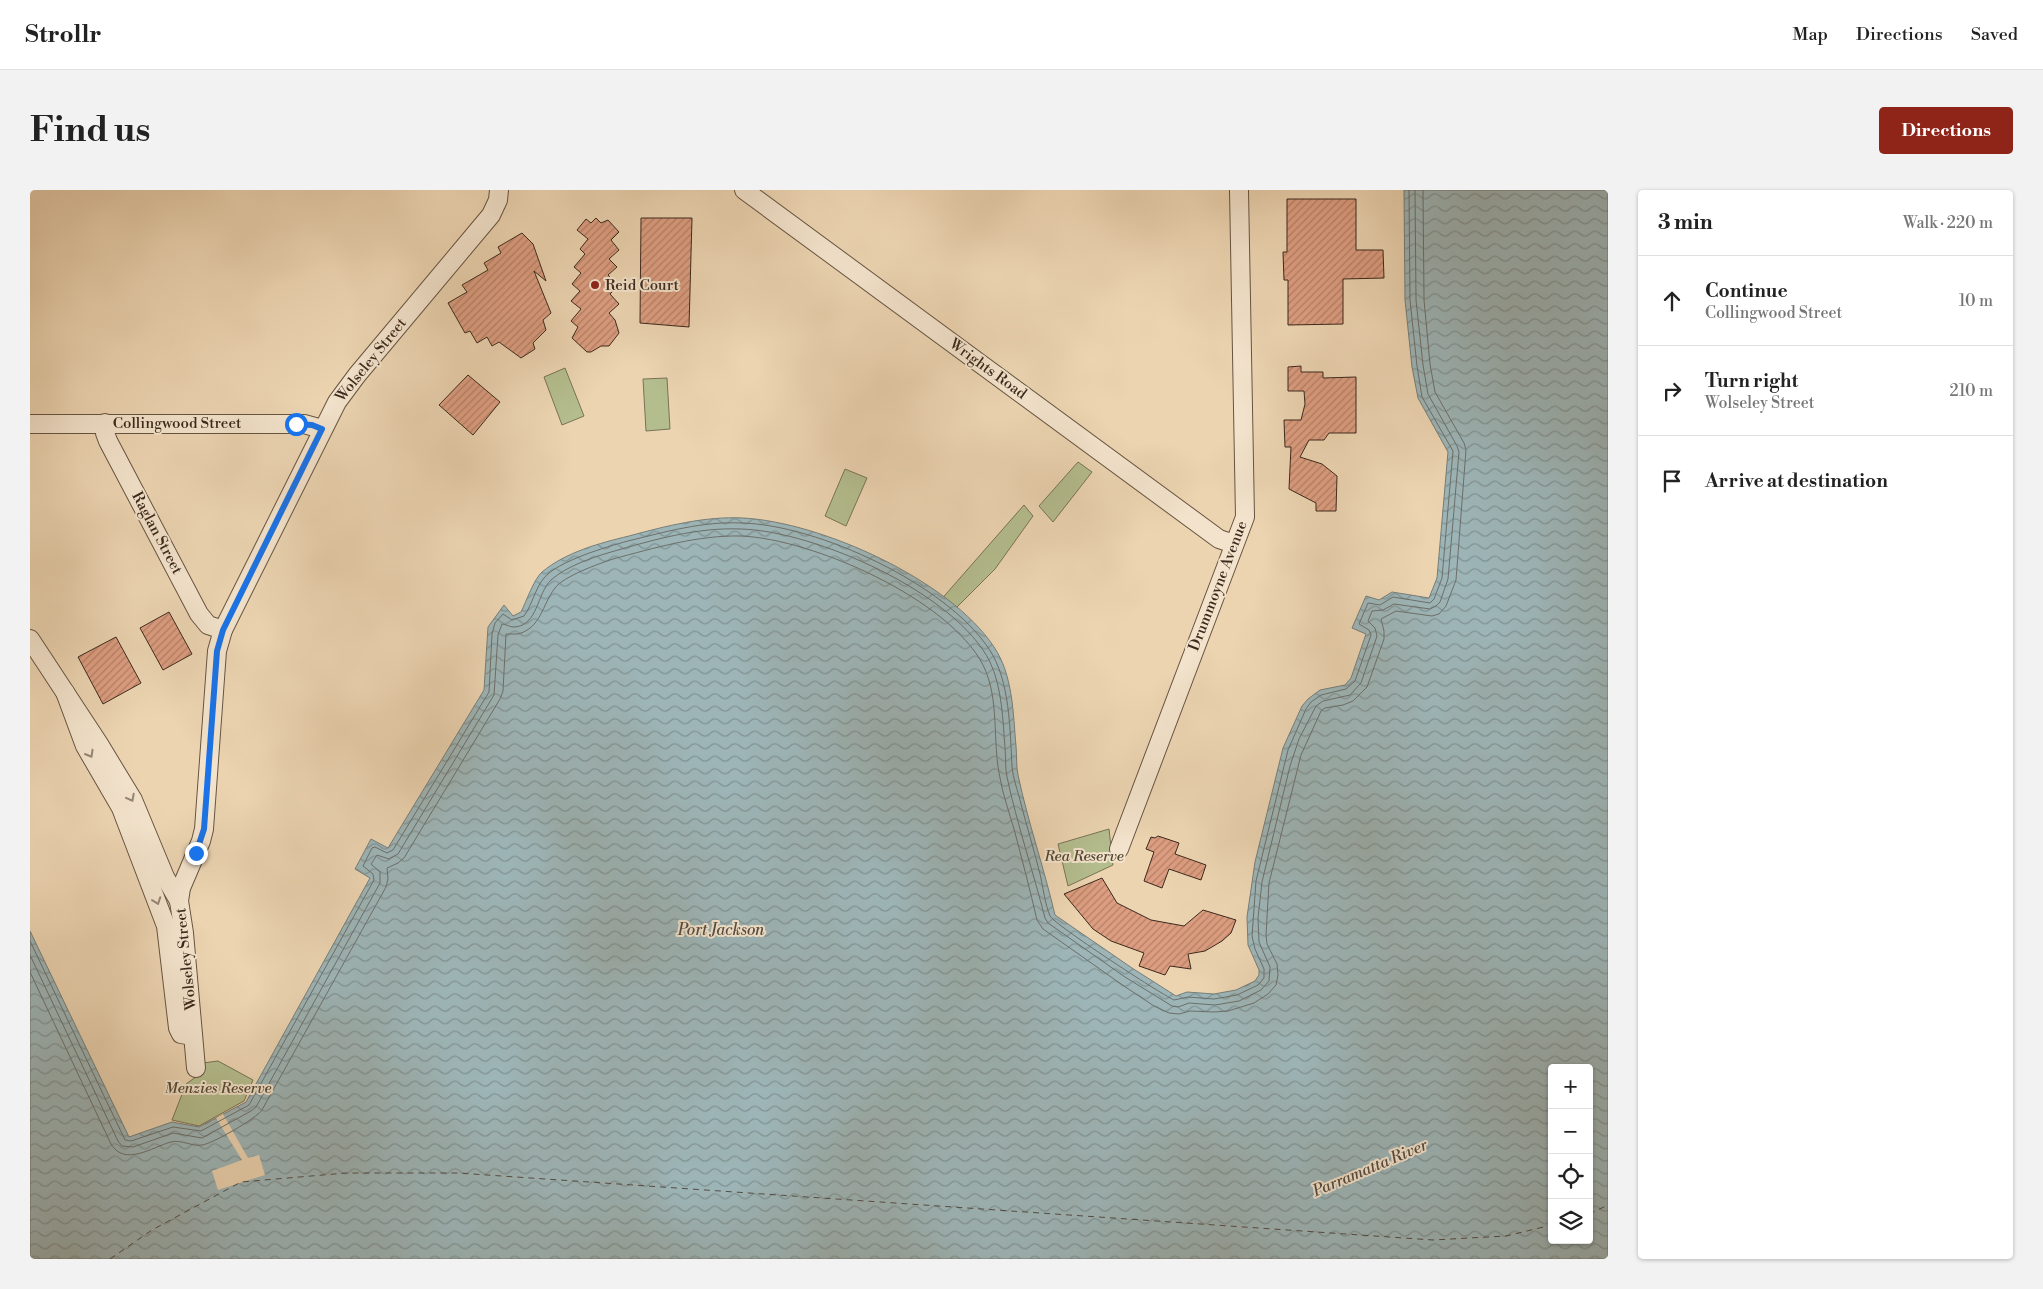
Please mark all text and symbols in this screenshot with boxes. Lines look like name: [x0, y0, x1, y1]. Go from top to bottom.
text: Strollr: [25, 20, 101, 50]
text: Map: [1792, 23, 1828, 46]
text: Directions: [1856, 23, 1943, 46]
text: Saved: [1971, 23, 2018, 46]
button: Directions: [1879, 107, 2013, 154]
text: Find us: [30, 109, 150, 152]
text: 3 min: [1658, 210, 1713, 236]
text: Walk · 220 m: [1903, 213, 1993, 233]
place label: Reid Court: [605, 276, 680, 295]
marker: Reid Court: [589, 279, 601, 291]
text: Continue: [1705, 279, 1788, 303]
icon: ahead: [1658, 287, 1686, 315]
text: 10 m: [1959, 291, 1993, 311]
text: Collingwood Street: [1705, 303, 1842, 323]
street label: Wolseley Street: [331, 314, 411, 407]
street label: Wrights Road: [945, 334, 1031, 404]
text: Turn right: [1705, 369, 1798, 393]
icon: right: [1658, 377, 1686, 405]
text: 210 m: [1949, 381, 1993, 401]
text: Wolseley Street: [1705, 393, 1815, 413]
route start: [285, 413, 308, 436]
street label: Collingwood Street: [113, 414, 242, 433]
icon: arrive: [1658, 467, 1686, 495]
text: Arrive at destination: [1705, 469, 1888, 493]
street label: Raglan Street: [127, 488, 187, 578]
street label: Drummoyne Avenue: [1184, 518, 1252, 654]
one-way arrow: [83, 748, 93, 757]
one-way arrow: [125, 793, 135, 802]
route end: [185, 842, 208, 865]
park label: Rea Reserve: [1043, 847, 1124, 866]
one-way arrow: [151, 896, 161, 905]
street label: Wolseley Street: [171, 906, 201, 1012]
water label: Port Jackson: [677, 920, 765, 940]
map controls: [1548, 1064, 1593, 1244]
button: +: [1548, 1064, 1593, 1109]
park label: Menzies Reserve: [165, 1079, 271, 1098]
button: −: [1548, 1109, 1593, 1154]
water label: Parramatta River: [1309, 1134, 1432, 1202]
button: locate: [1548, 1154, 1593, 1199]
button: layers: [1548, 1199, 1593, 1244]

